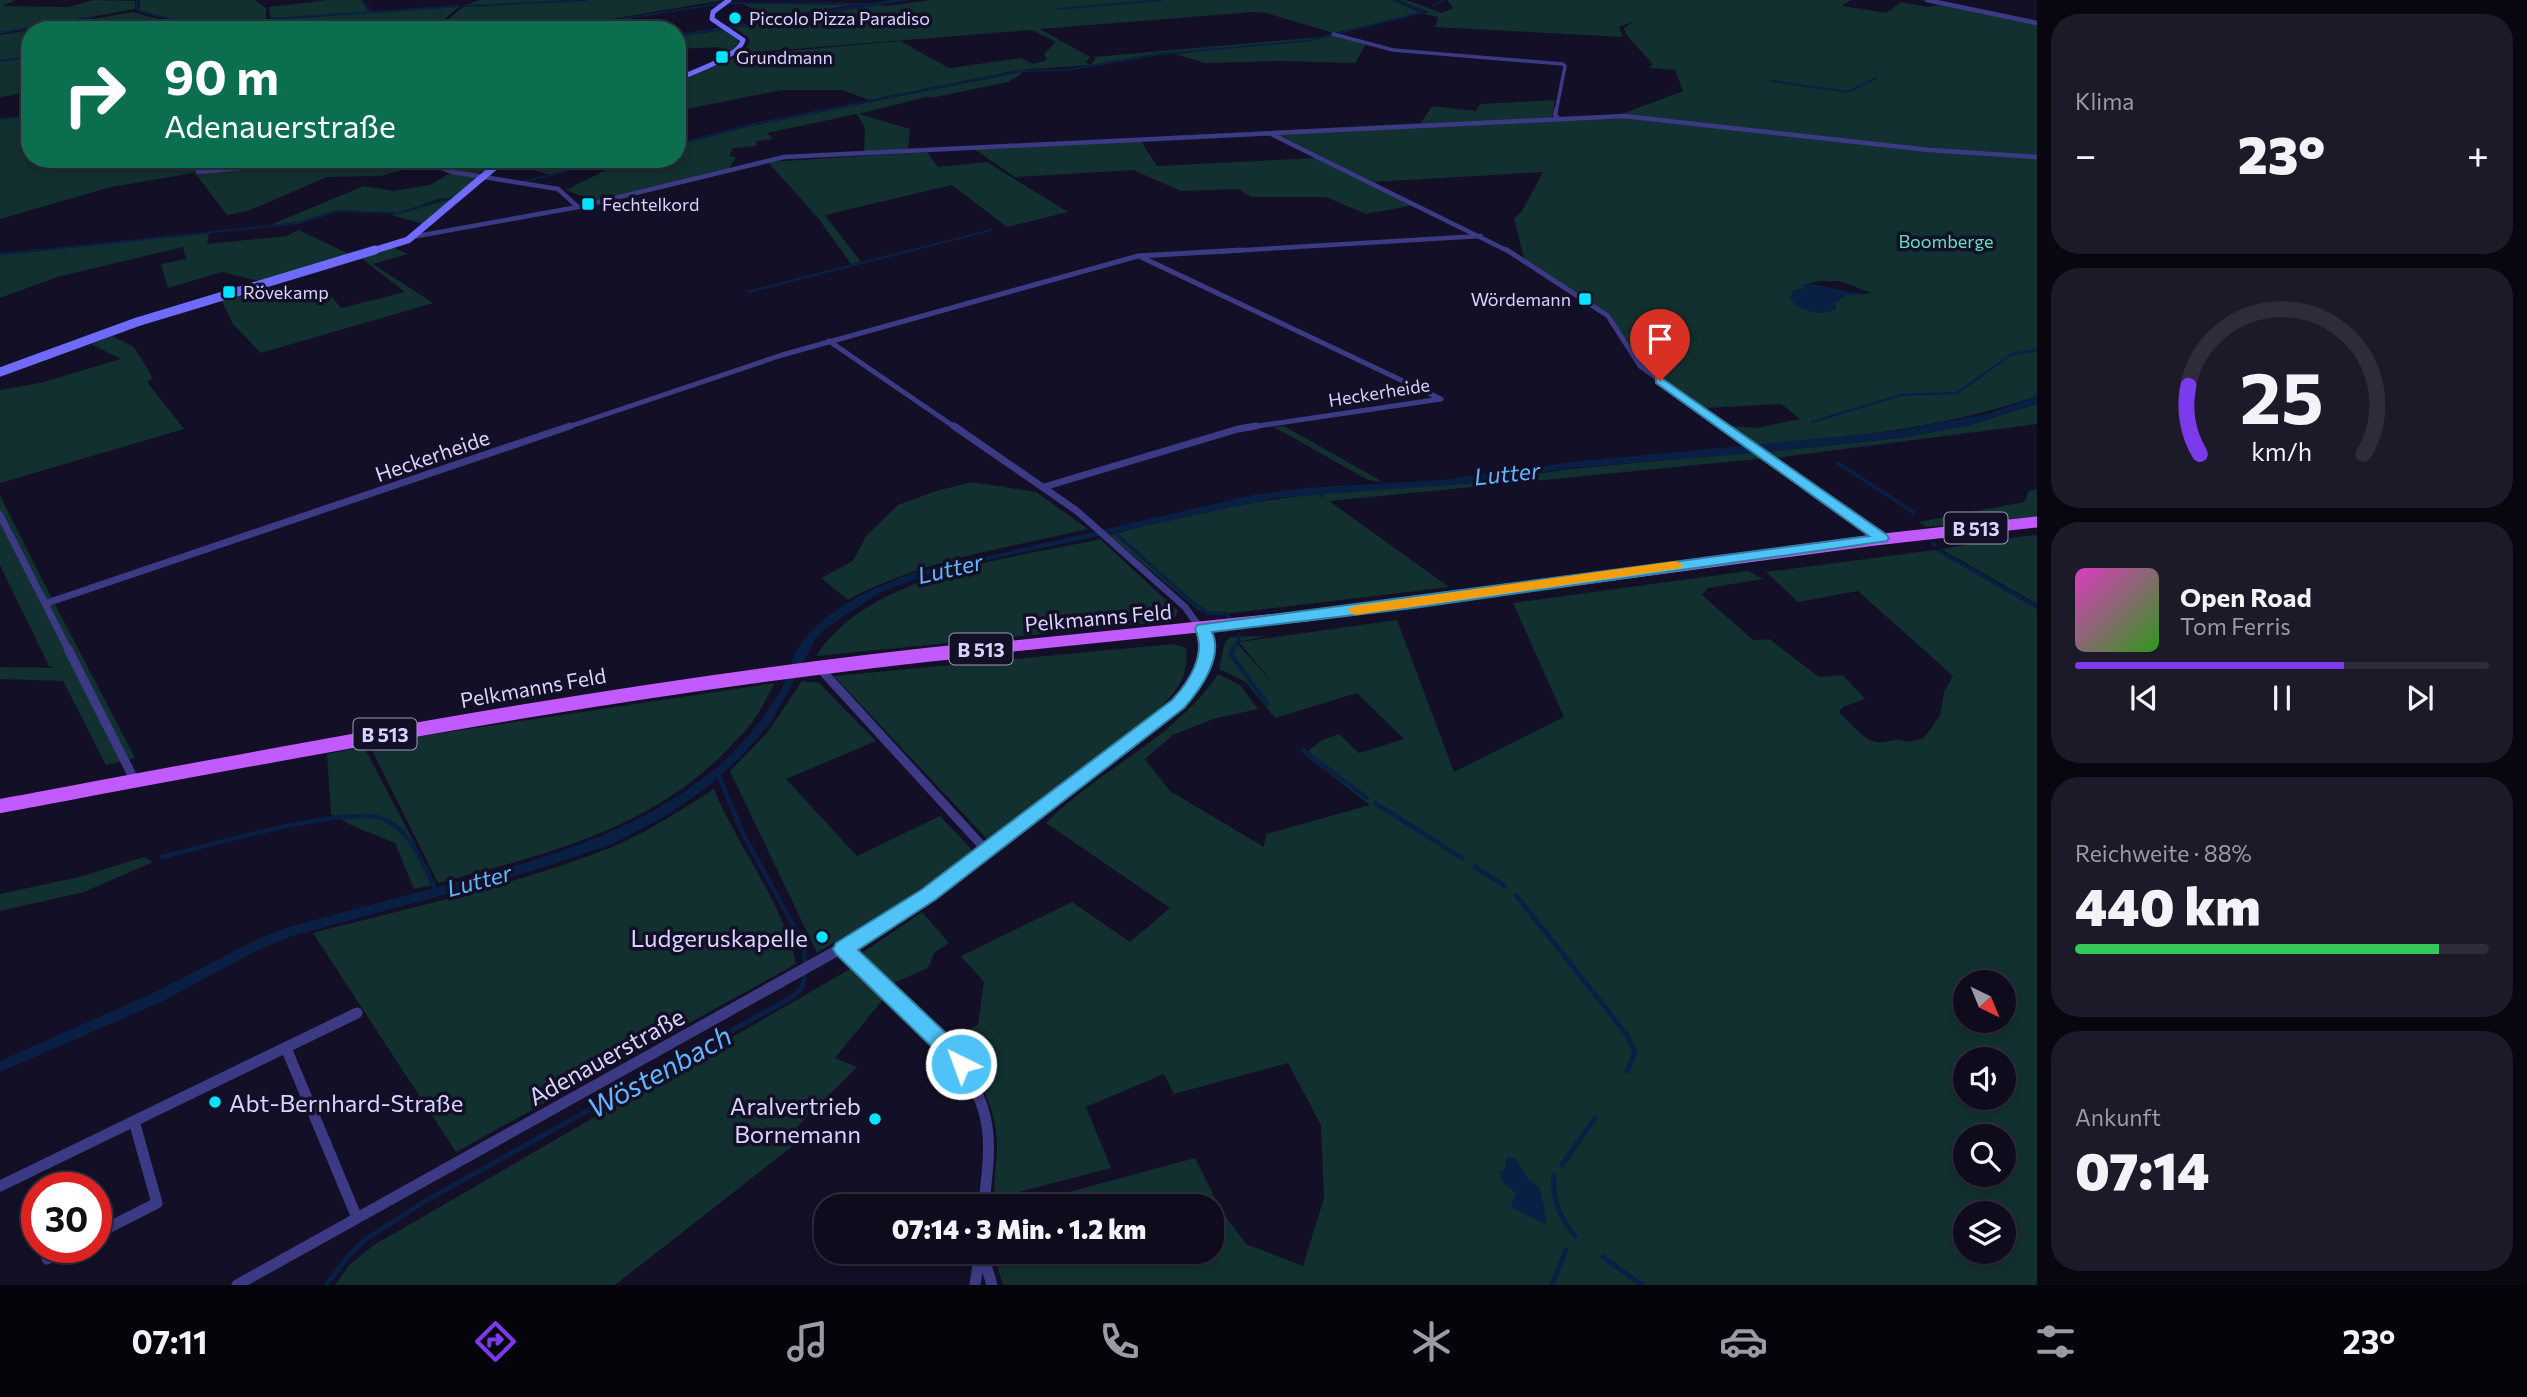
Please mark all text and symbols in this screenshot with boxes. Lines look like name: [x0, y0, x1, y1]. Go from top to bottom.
place label: Piccolo Pizza Paradiso: [749, 7, 930, 29]
marker: Piccolo Pizza Paradiso: [727, 10, 743, 26]
text: 90 m: [164, 45, 279, 105]
place label: Grundmann: [736, 46, 833, 68]
icon: right: [49, 49, 140, 140]
marker: Grundmann: [714, 49, 730, 65]
text: Klima: [2075, 87, 2134, 115]
text: Adenauerstraße: [164, 105, 396, 145]
text: 23°: [2238, 121, 2325, 185]
text: −: [2075, 130, 2097, 177]
text: +: [2467, 130, 2489, 177]
place label: Fechtelkord: [602, 193, 699, 215]
marker: Fechtelkord: [580, 196, 596, 212]
park label: Boomberge: [1898, 230, 1994, 252]
place label: Rövekamp: [243, 281, 329, 303]
marker: Rövekamp: [221, 284, 237, 300]
place label: Wördemann: [1471, 288, 1571, 310]
marker: Wördemann: [1577, 291, 1593, 307]
pin: [1630, 309, 1690, 381]
icon: arrive: [1641, 320, 1679, 358]
text: 25: [2240, 351, 2324, 440]
street label: Heckerheide: [1327, 373, 1431, 411]
street label: Heckerheide: [372, 424, 492, 486]
text: km/h: [2252, 436, 2312, 466]
water label: Lutter: [1473, 456, 1542, 490]
road number: B 513: [1944, 512, 2008, 544]
water label: Lutter: [915, 547, 986, 589]
text: Open Road: [2180, 581, 2312, 612]
street label: Pelkmanns Feld: [1023, 598, 1173, 636]
text: Tom Ferris: [2180, 612, 2291, 640]
road number: B 513: [950, 634, 1012, 664]
street label: Pelkmanns Feld: [458, 662, 608, 712]
icon: previous: [2125, 679, 2163, 717]
icon: pause: [2263, 679, 2301, 717]
icon: next: [2401, 679, 2439, 717]
road number: B 513: [354, 719, 416, 750]
text: Reichweite · 88%: [2075, 839, 2252, 867]
water label: Lutter: [443, 858, 515, 902]
text: 440 km: [2075, 873, 2261, 937]
place label: Ludgeruskapelle: [630, 923, 808, 952]
marker: Ludgeruskapelle: [814, 929, 830, 945]
north arrow: [1953, 970, 2016, 1032]
map controls: [1953, 970, 2016, 1264]
street label: Adenauerstraße: [523, 1001, 689, 1111]
water label: Wöstenbach: [581, 1018, 737, 1124]
position arrow: [924, 1027, 998, 1101]
button: sound: [1953, 1047, 2016, 1110]
place label: Abt-Bernhard-Straße: [229, 1088, 463, 1117]
place label: Aralvertrieb Bornemann: [730, 1091, 861, 1148]
marker: Abt-Bernhard-Straße: [207, 1094, 223, 1110]
text: Ankunft: [2075, 1103, 2161, 1131]
marker: Aralvertrieb Bornemann: [867, 1111, 883, 1127]
button: search: [1953, 1124, 2016, 1187]
text: 07:14: [2075, 1137, 2210, 1201]
speed limit sign: 30: [21, 1172, 112, 1263]
button: layers: [1953, 1201, 2016, 1264]
text: 07:14 · 3 Min. · 1.2 km: [892, 1213, 1146, 1244]
icon: directions: [471, 1317, 520, 1366]
icon: music: [783, 1317, 832, 1366]
icon: phone: [1095, 1317, 1144, 1366]
icon: climate: [1407, 1317, 1456, 1366]
icon: car: [1719, 1317, 1768, 1366]
icon: filters: [2031, 1317, 2080, 1366]
text: 07:11: [132, 1321, 207, 1361]
text: 23°: [2343, 1321, 2395, 1361]

